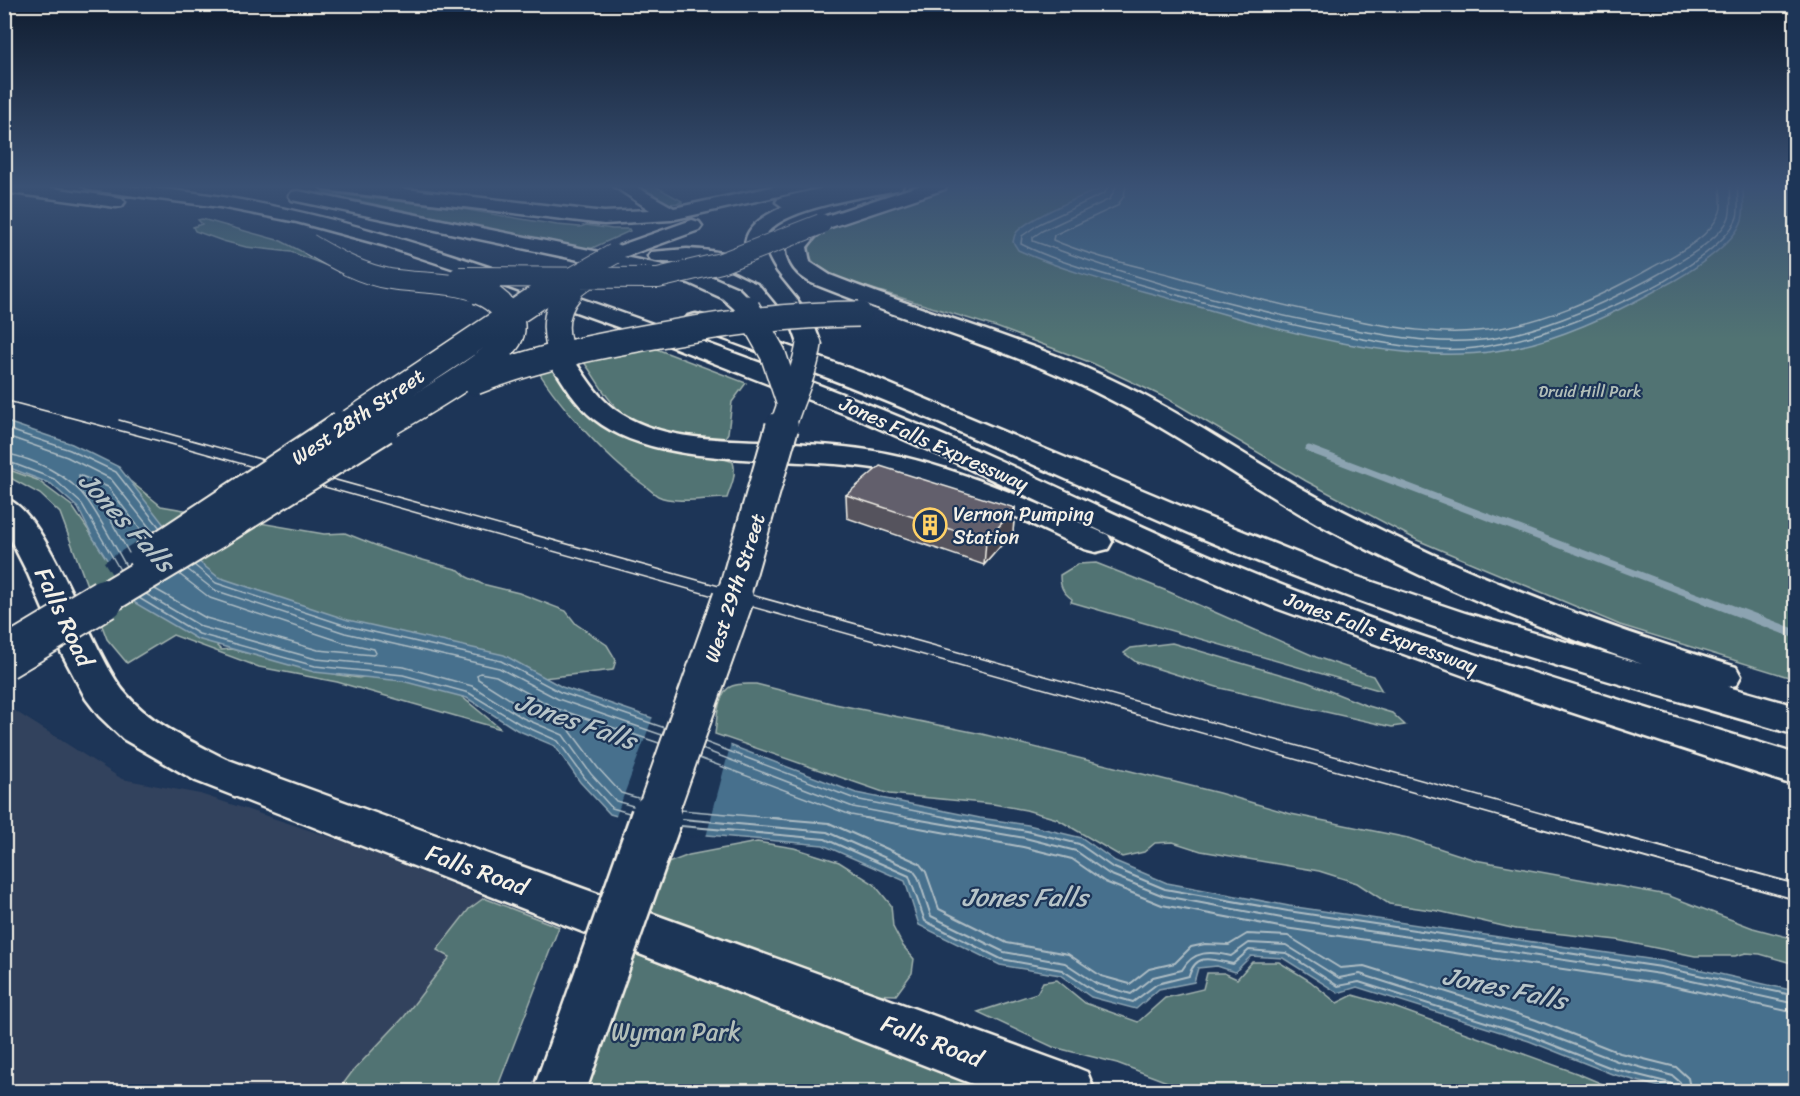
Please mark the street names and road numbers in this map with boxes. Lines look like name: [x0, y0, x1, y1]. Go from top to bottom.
street label: West 28th Street: [284, 359, 432, 475]
street label: Jones Falls Expressway: [833, 386, 1035, 502]
street label: West 29th Street: [694, 509, 776, 667]
street label: Falls Road: [22, 560, 106, 676]
street label: Jones Falls Expressway: [1278, 581, 1483, 685]
street label: Falls Road: [420, 832, 536, 909]
street label: Falls Road: [875, 1002, 991, 1081]

